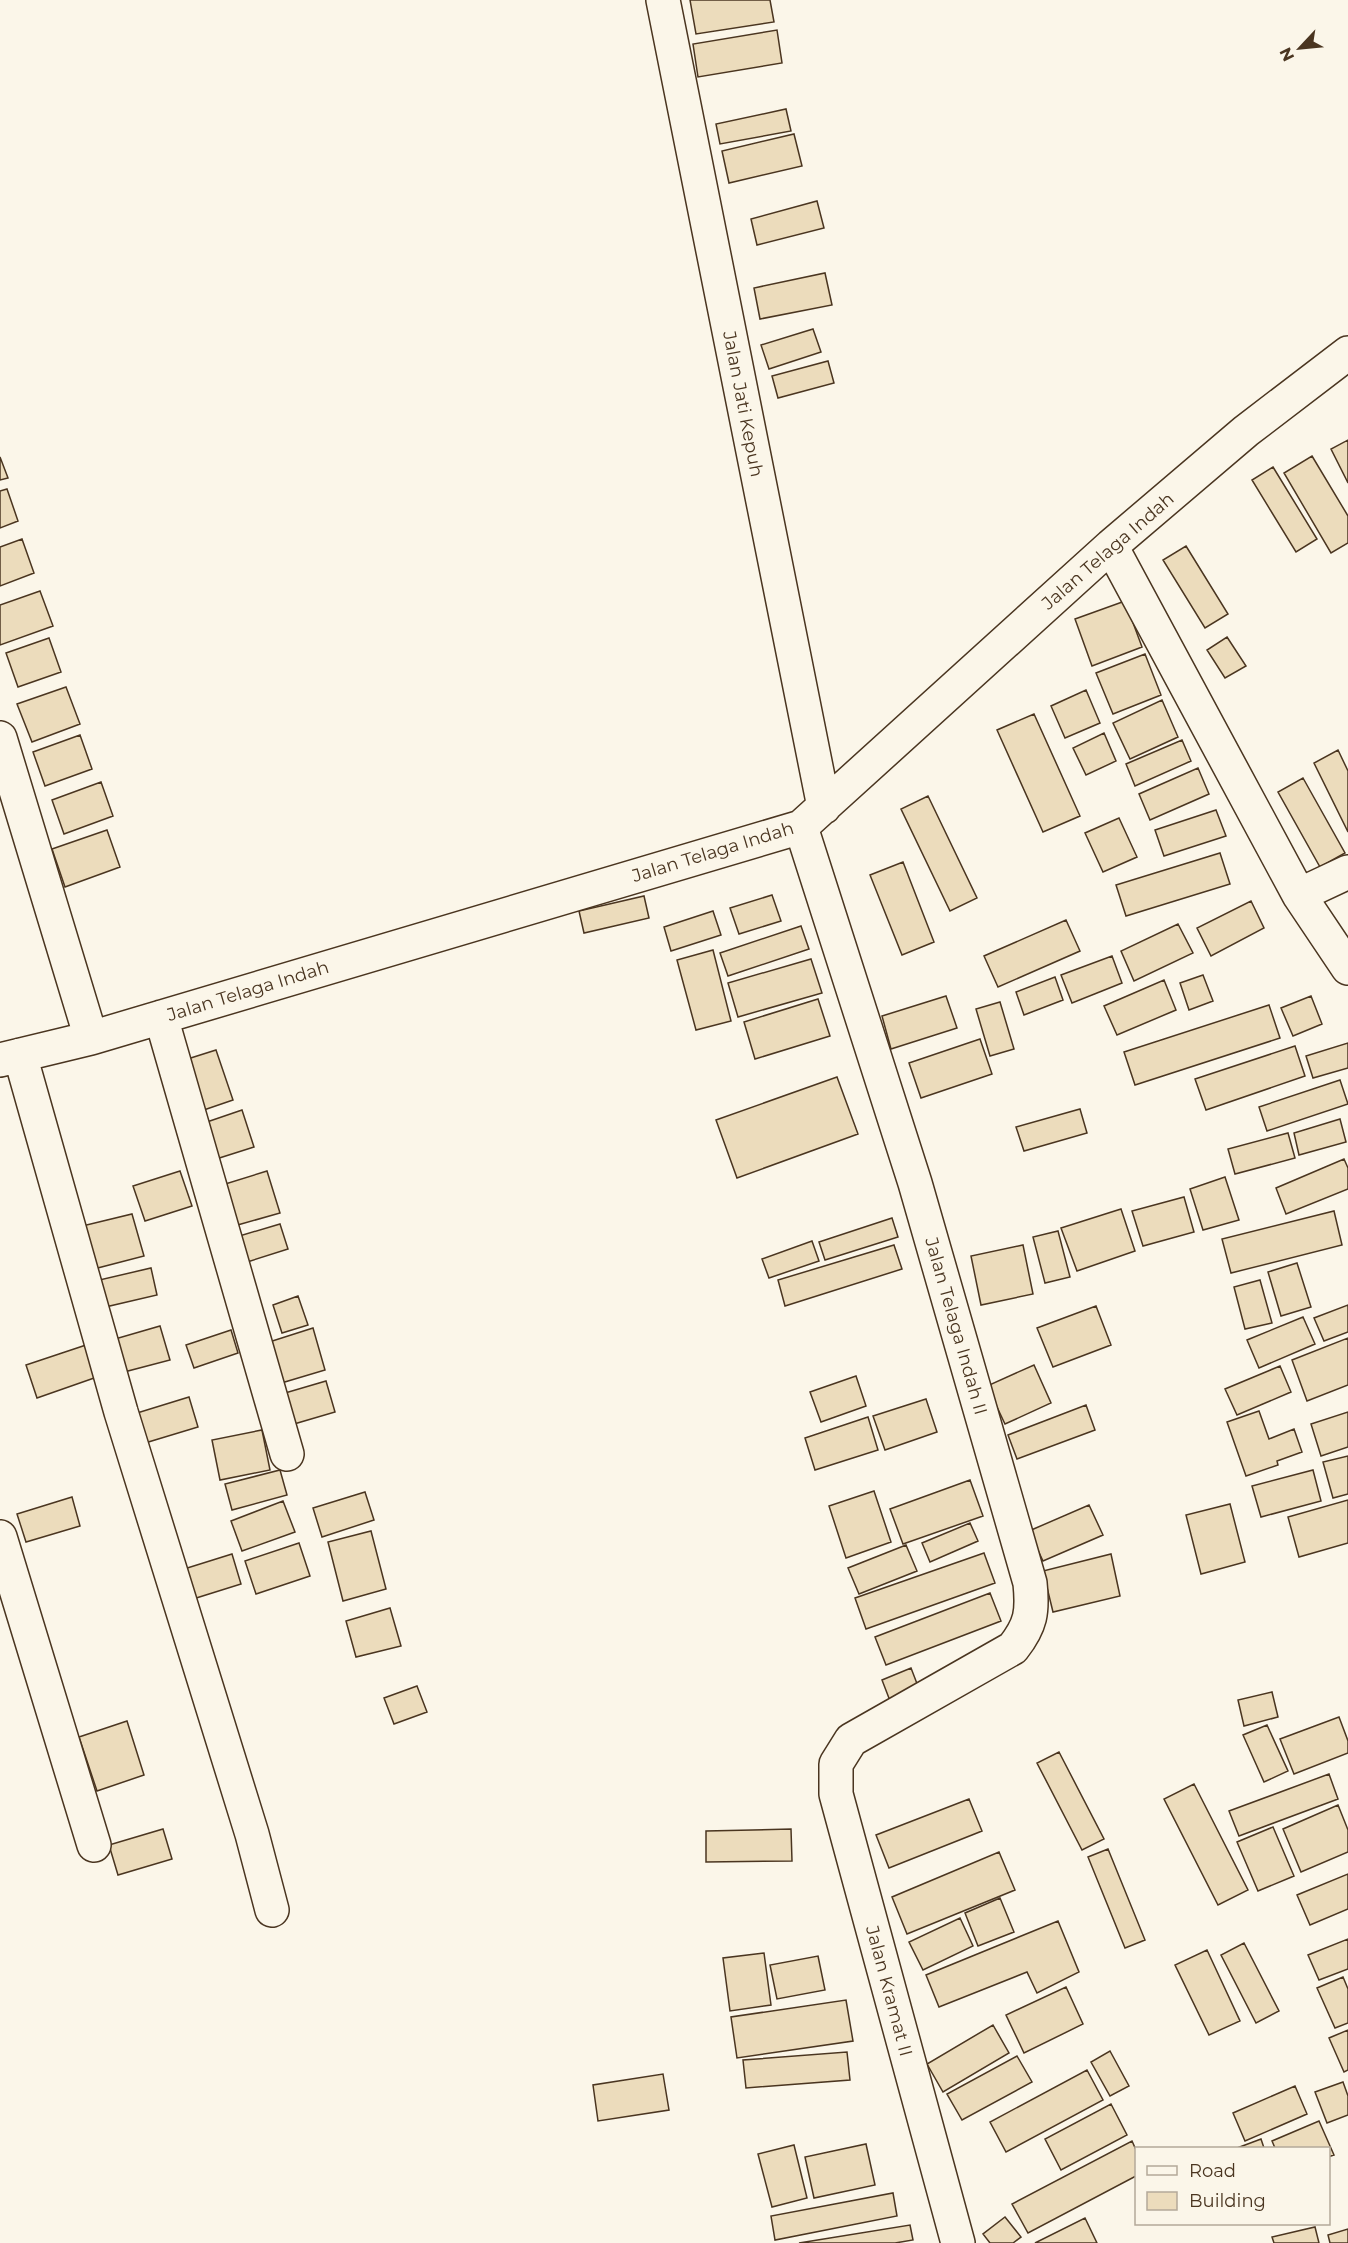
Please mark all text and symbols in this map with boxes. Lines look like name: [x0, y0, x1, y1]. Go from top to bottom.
north arrow: [1270, 18, 1330, 78]
text: N: [1276, 44, 1298, 64]
street label: Jalan Jati Kepuh: [718, 328, 768, 479]
street label: Jalan Telaga Indah: [1037, 488, 1179, 615]
street label: Jalan Telaga Indah: [629, 817, 797, 887]
street label: Jalan Telaga Indah: [164, 956, 332, 1026]
street label: Jalan Telaga Indah II: [920, 1234, 992, 1417]
street label: Jalan Kramat II: [861, 1922, 917, 2059]
legend: [1135, 2147, 1330, 2225]
text: Road: [1189, 2160, 1236, 2182]
text: Building: [1189, 2190, 1266, 2212]

